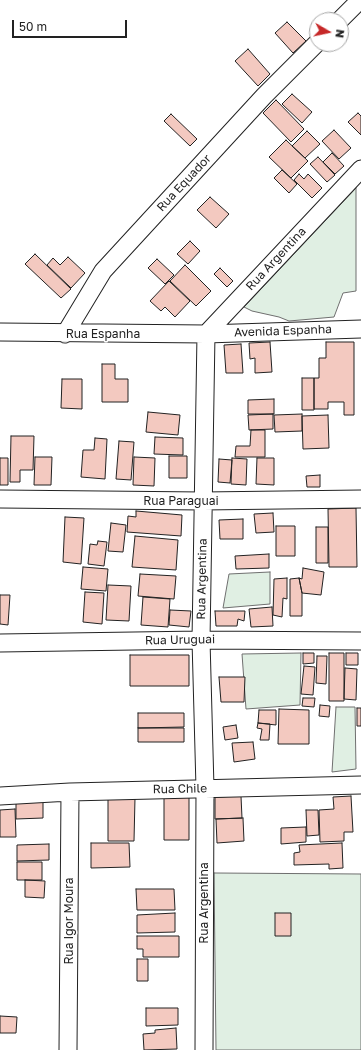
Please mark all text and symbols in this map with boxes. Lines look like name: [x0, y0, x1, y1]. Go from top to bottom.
scale bar: [14, 12, 129, 38]
north arrow: [309, 12, 349, 52]
text: 50 m: [19, 19, 47, 34]
text: N: [333, 29, 347, 39]
street label: Rua Equador: [154, 151, 214, 215]
street label: Rua Argentina: [243, 224, 309, 294]
street label: Avenida Espanha: [234, 322, 332, 340]
street label: Rua Espanha: [66, 327, 140, 341]
street label: Rua Paraguai: [143, 494, 219, 508]
street label: Rua Argentina: [194, 538, 210, 620]
street label: Rua Uruguai: [145, 632, 215, 648]
street label: Rua Chile: [153, 781, 207, 797]
street label: Rua Argentina: [197, 862, 211, 944]
street label: Rua Igor Moura: [62, 877, 76, 965]

